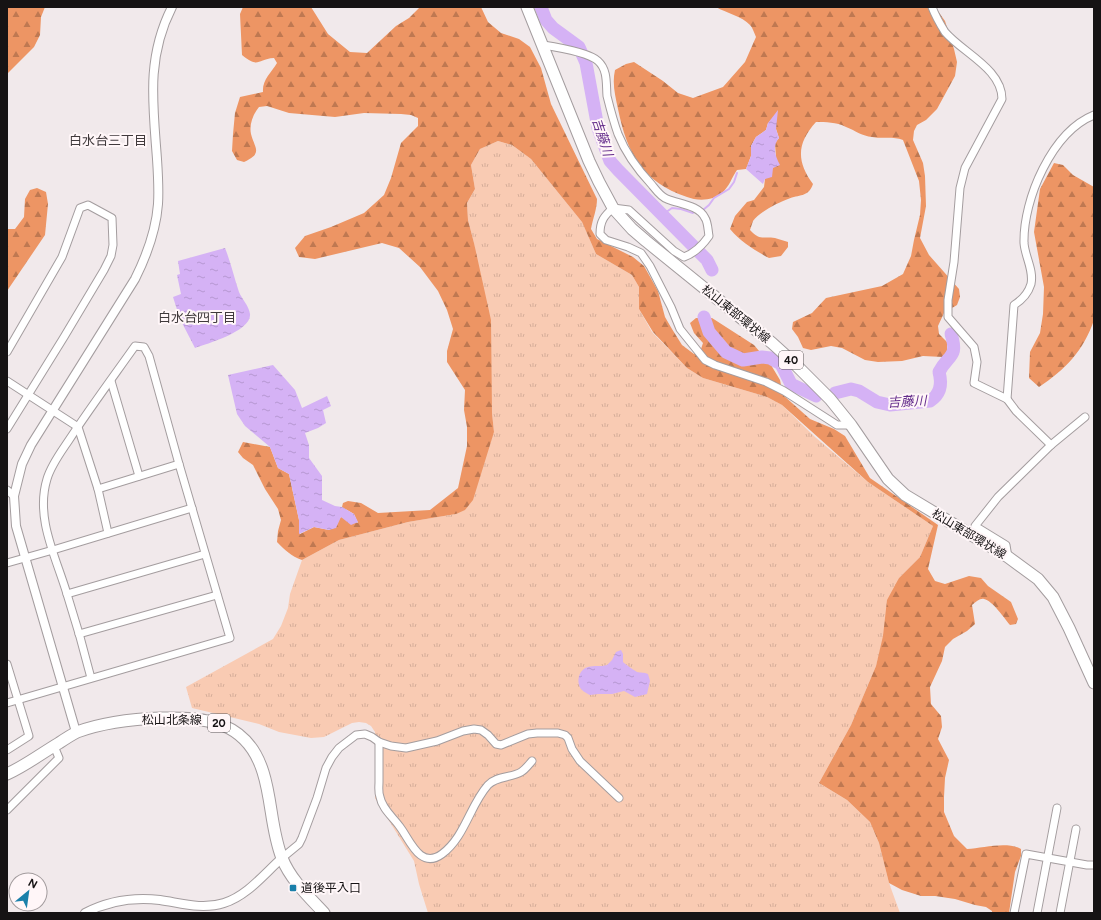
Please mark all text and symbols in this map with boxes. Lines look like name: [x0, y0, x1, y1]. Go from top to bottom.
water label: 吉藤川: [589, 116, 616, 160]
district label: 白水台三丁目: [69, 133, 147, 148]
street label: 松山東部環状線: [699, 282, 773, 346]
district label: 白水台四丁目: [158, 310, 236, 325]
road number: 40: [779, 351, 803, 369]
water label: 吉藤川: [887, 393, 929, 410]
street label: 松山東部環状線: [929, 506, 1009, 562]
street label: 松山北条線: [142, 713, 202, 727]
road number: 20: [208, 714, 230, 732]
north arrow: [8, 872, 48, 912]
text: N: [26, 876, 39, 891]
place label: 道後平入口: [301, 881, 361, 895]
marker: 道後平入口: [288, 883, 298, 893]

